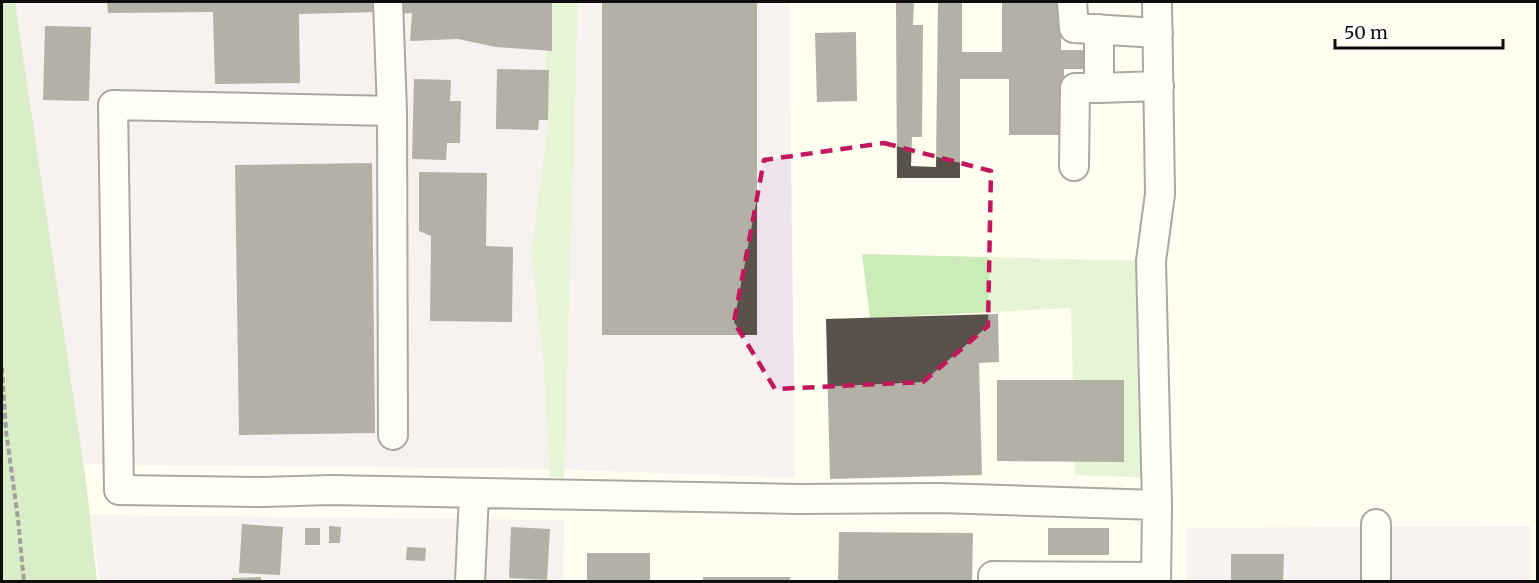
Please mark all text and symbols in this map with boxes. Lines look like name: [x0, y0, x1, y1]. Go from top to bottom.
scale bar: [1335, 12, 1503, 50]
text: 50 m: [1344, 21, 1388, 44]

